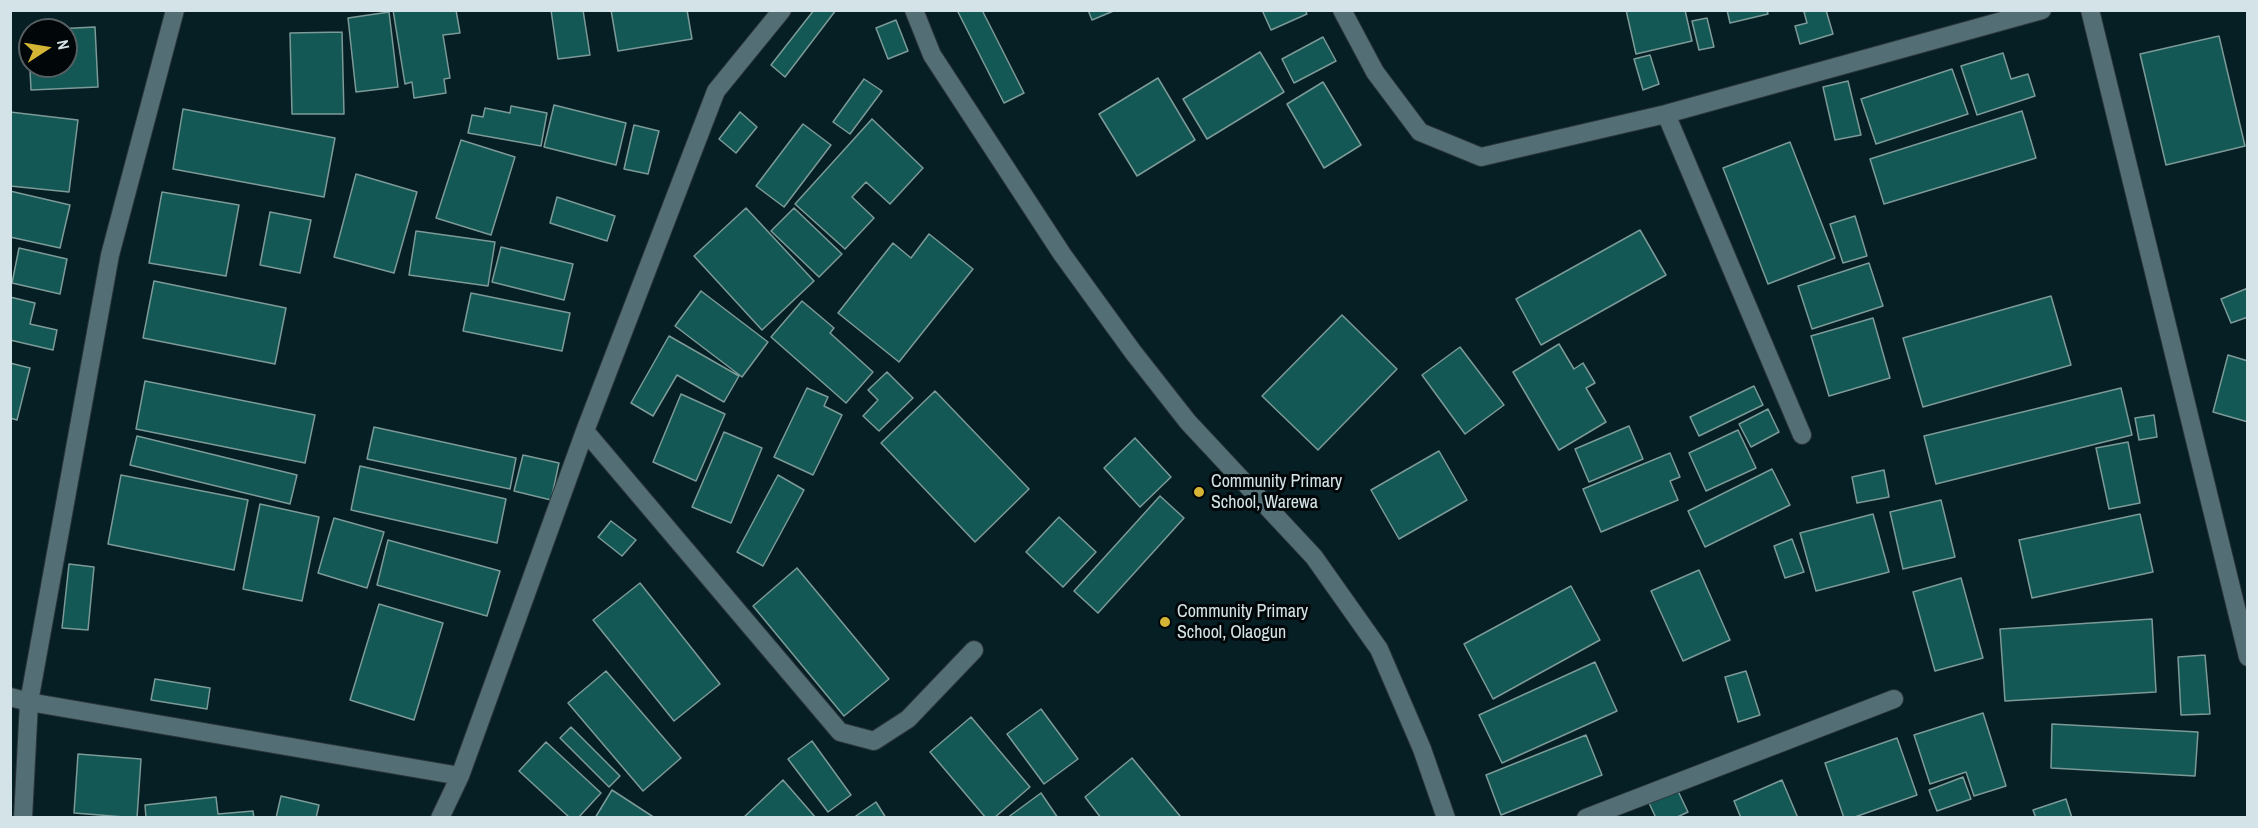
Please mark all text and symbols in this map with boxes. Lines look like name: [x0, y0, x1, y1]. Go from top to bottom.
north arrow: [18, 18, 78, 78]
text: N: [52, 38, 75, 52]
place label: Community Primary School, Warewa: [1211, 471, 1342, 514]
marker: Community Primary School, Warewa: [1192, 485, 1206, 499]
place label: Community Primary School, Olaogun: [1177, 601, 1308, 644]
marker: Community Primary School, Olaogun: [1158, 615, 1172, 629]

